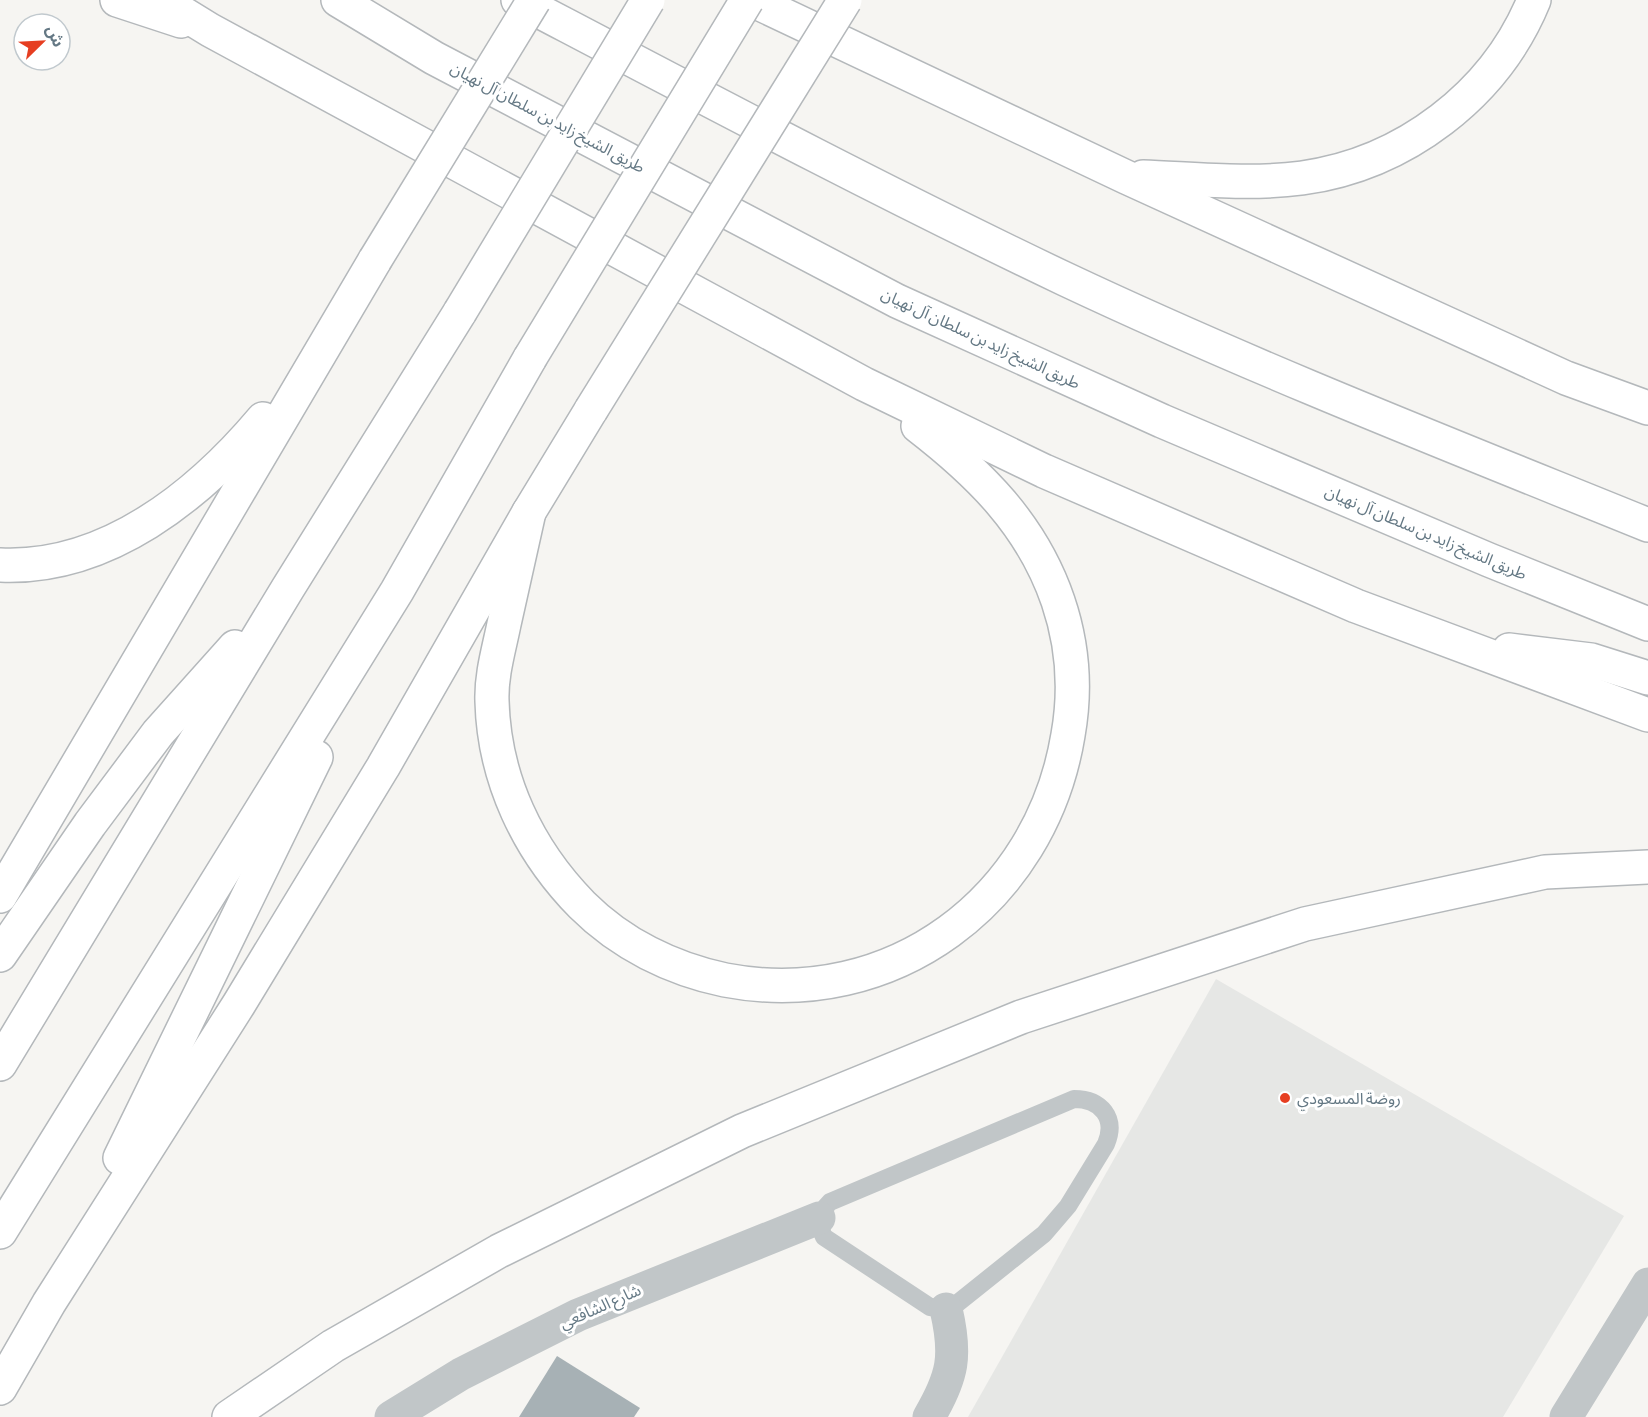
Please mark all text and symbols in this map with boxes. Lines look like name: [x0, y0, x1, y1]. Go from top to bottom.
north arrow: [12, 12, 72, 72]
text: ش: [42, 22, 68, 50]
street label: طريق الشيخ زايد بن سلطان آل نهيان: [446, 58, 648, 180]
street label: طريق الشيخ زايد بن سلطان آل نهيان: [877, 284, 1083, 396]
street label: طريق الشيخ زايد بن سلطان آل نهيان: [1321, 481, 1530, 586]
place label: روضة المسعودي: [1297, 1089, 1401, 1111]
marker: روضة المسعودي: [1278, 1091, 1292, 1105]
street label: شارع الشافعي: [557, 1280, 645, 1336]

